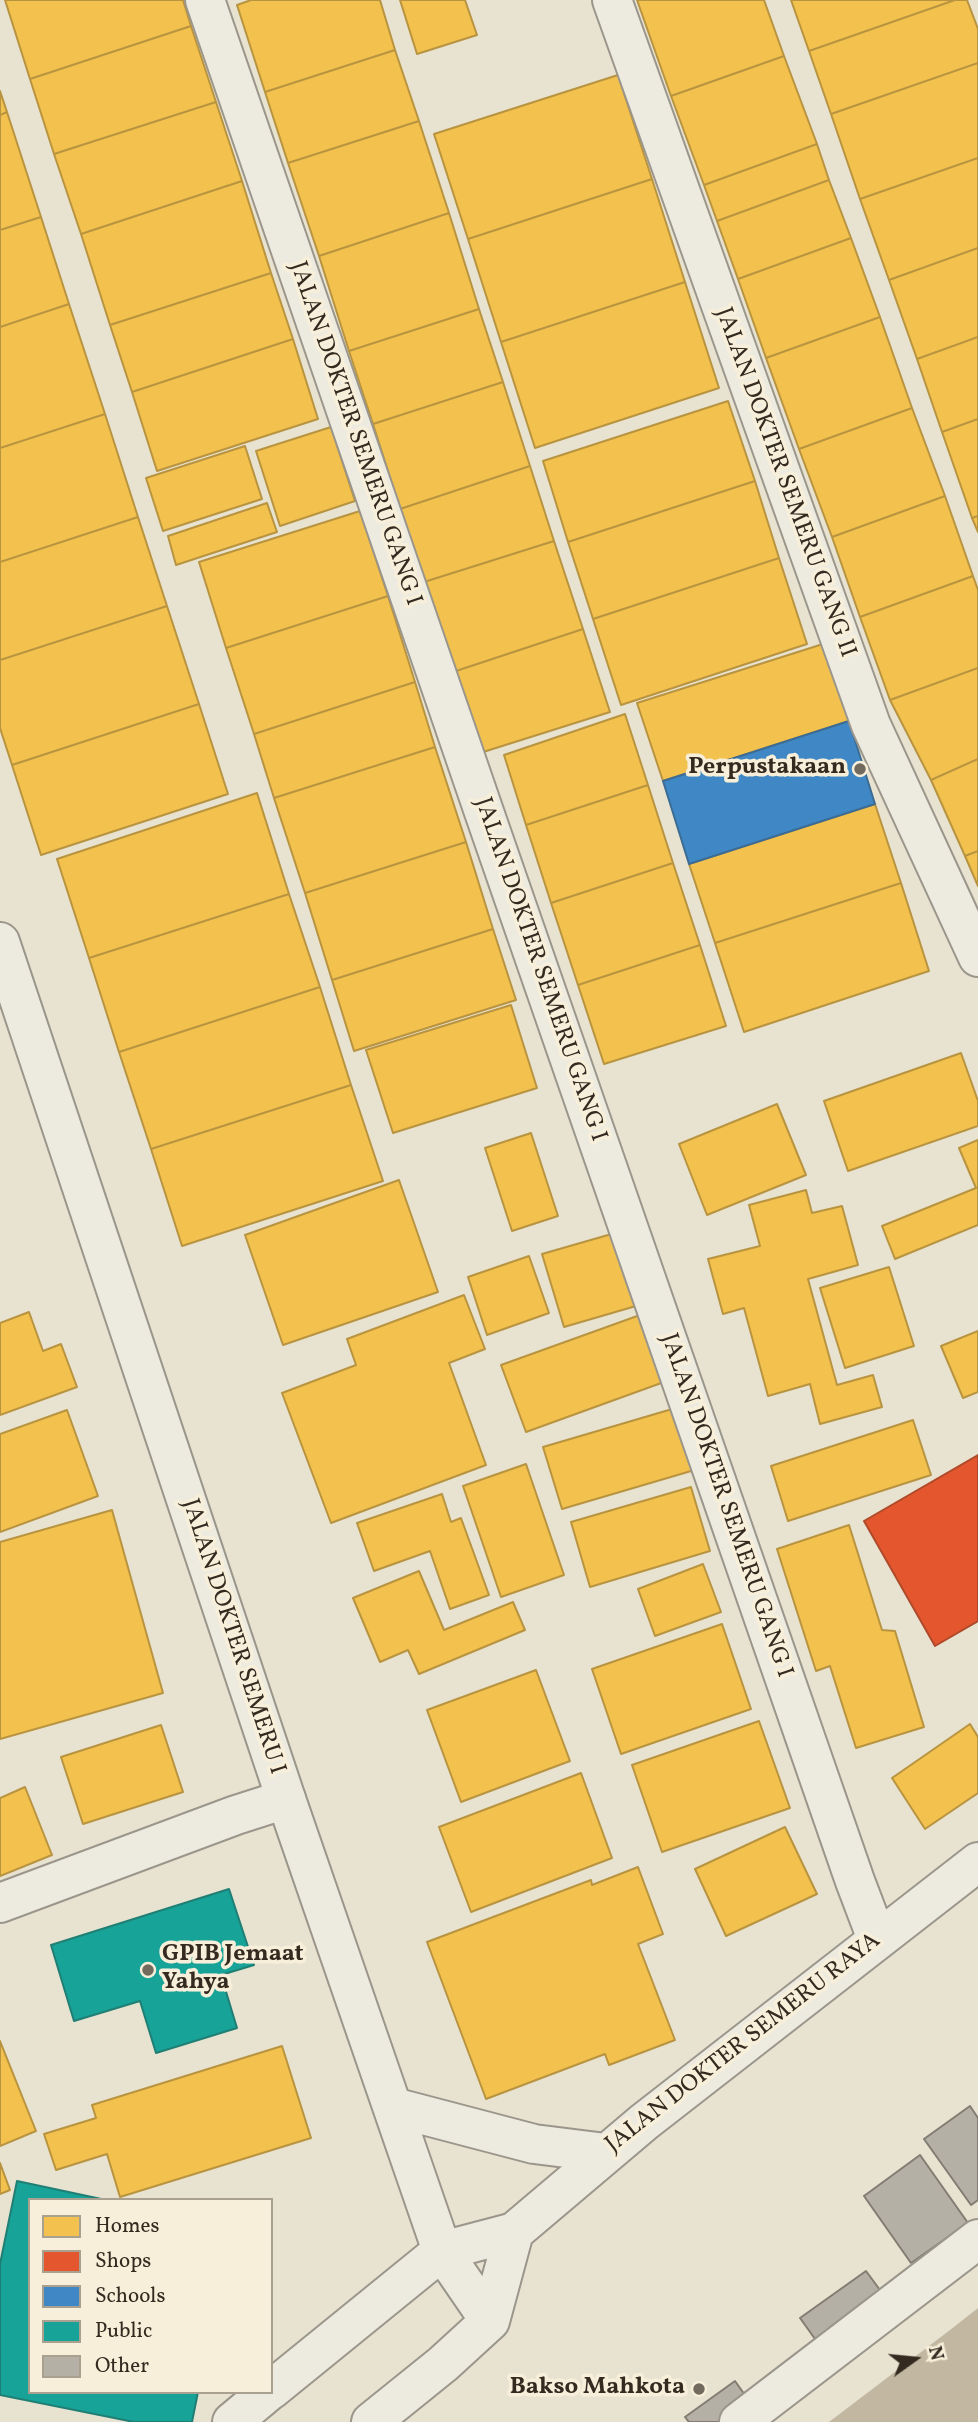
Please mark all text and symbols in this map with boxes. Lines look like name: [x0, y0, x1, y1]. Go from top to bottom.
street label: JALAN DOKTER SEMERU GANG I: [281, 258, 427, 610]
street label: JALAN DOKTER SEMERU GANG II: [707, 304, 861, 662]
place label: Perpustakaan: [688, 755, 846, 783]
marker: Perpustakaan: [852, 761, 868, 777]
street label: JALAN DOKTER SEMERU GANG I: [466, 794, 612, 1146]
street label: JALAN DOKTER SEMERU GANG I: [652, 1330, 798, 1682]
street label: JALAN DOKTER SEMERU I: [174, 1496, 290, 1778]
street label: JALAN DOKTER SEMERU RAYA: [601, 1928, 887, 2160]
place label: GPIB Jemaat Yahya: [162, 1942, 304, 1998]
marker: GPIB Jemaat Yahya: [140, 1962, 156, 1978]
legend: [28, 2198, 273, 2394]
text: Homes: [95, 2212, 160, 2241]
text: Shops: [95, 2247, 151, 2276]
text: Schools: [95, 2282, 165, 2311]
text: Public: [95, 2317, 152, 2346]
north arrow: [880, 2324, 950, 2394]
text: N: [921, 2344, 950, 2364]
text: Other: [95, 2352, 149, 2381]
place label: Bakso Mahkota: [510, 2375, 685, 2403]
marker: Bakso Mahkota: [691, 2381, 707, 2397]

